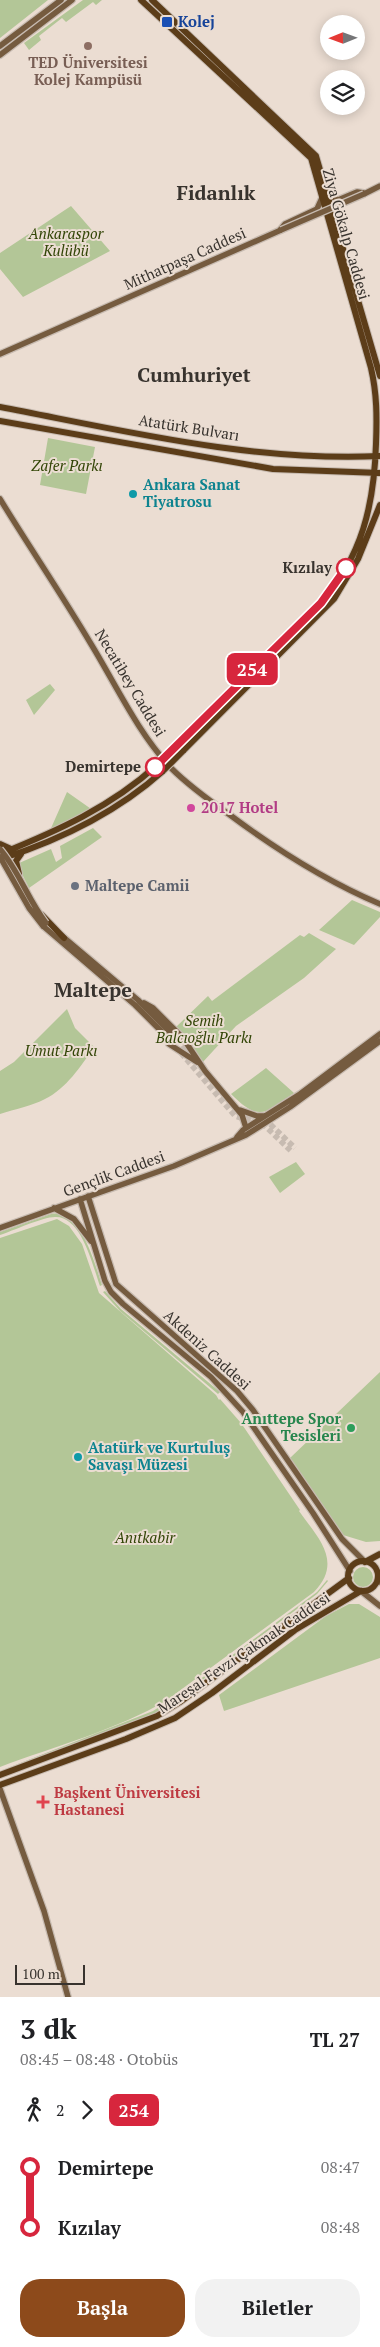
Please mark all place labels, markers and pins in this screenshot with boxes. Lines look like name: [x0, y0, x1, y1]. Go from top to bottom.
place label: Kolej: [178, 11, 215, 31]
marker: Kolej: [160, 15, 174, 29]
marker: TED Üniversitesi Kolej Kampüsü: [82, 40, 94, 52]
place label: TED Üniversitesi Kolej Kampüsü: [28, 52, 148, 89]
place label: Ankara Sanat Tiyatrosu: [143, 474, 240, 511]
marker: Ankara Sanat Tiyatrosu: [127, 488, 139, 500]
place label: Kızılay: [282, 557, 333, 577]
marker: Kızılay: [336, 558, 356, 578]
place label: Demirtepe: [65, 756, 141, 776]
marker: Demirtepe: [145, 757, 165, 777]
place label: 2017 Hotel: [201, 797, 278, 817]
marker: 2017 Hotel: [185, 802, 197, 814]
place label: Maltepe Camii: [85, 875, 190, 895]
marker: Maltepe Camii: [69, 880, 81, 892]
place label: Anıttepe Spor Tesisleri: [241, 1408, 342, 1445]
marker: Anıttepe Spor Tesisleri: [345, 1422, 357, 1434]
place label: Atatürk ve Kurtuluş Savaşı Müzesi: [88, 1437, 230, 1474]
marker: Atatürk ve Kurtuluş Savaşı Müzesi: [72, 1451, 84, 1463]
place label: Başkent Üniversitesi Hastanesi: [54, 1782, 201, 1819]
marker: Başkent Üniversitesi Hastanesi: [36, 1795, 50, 1809]

